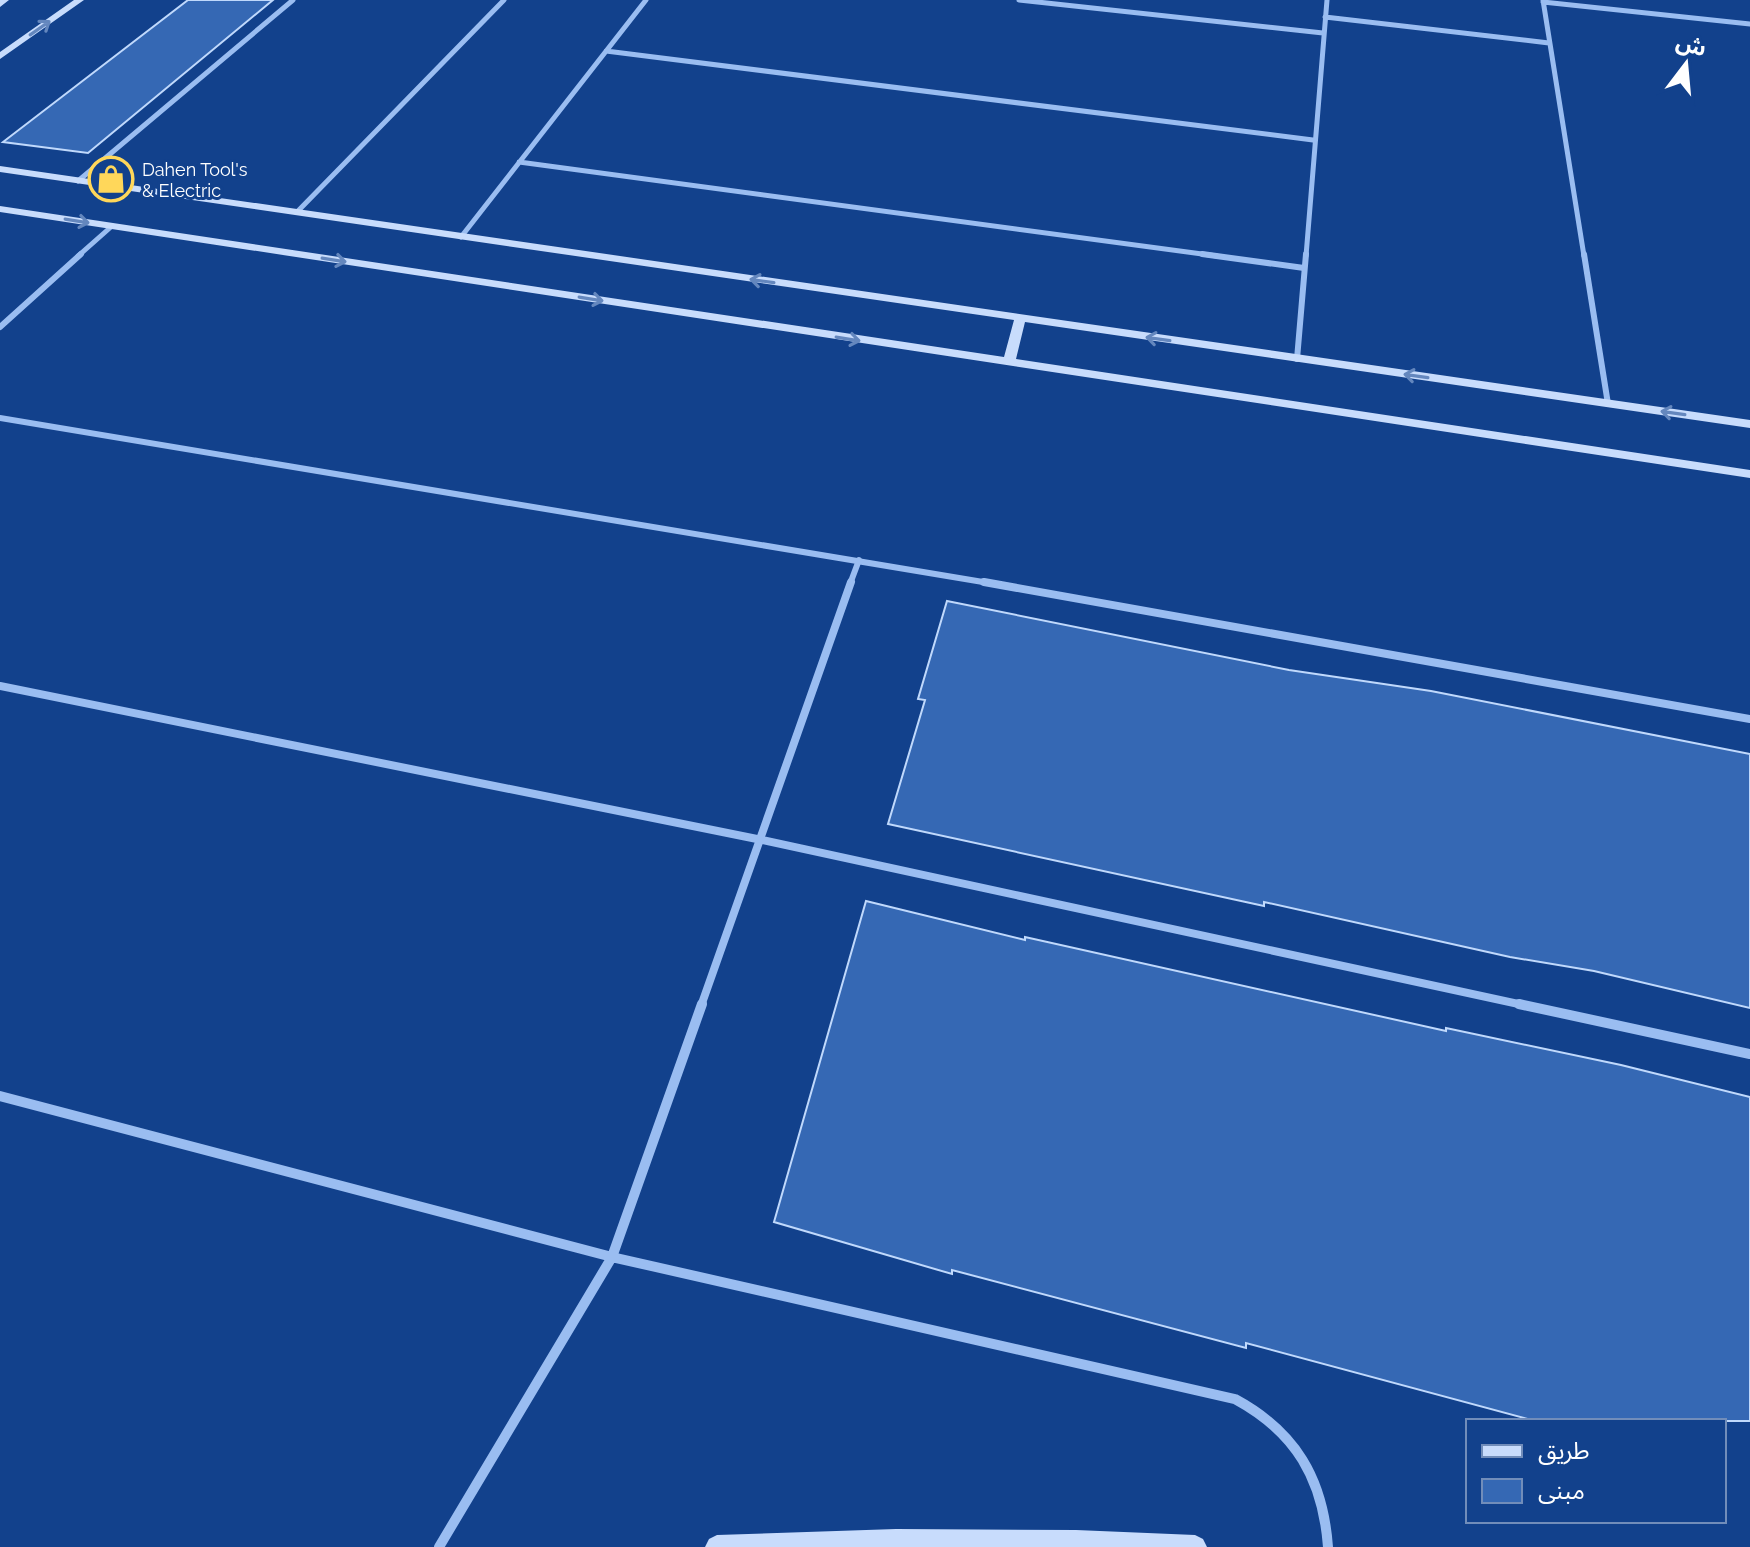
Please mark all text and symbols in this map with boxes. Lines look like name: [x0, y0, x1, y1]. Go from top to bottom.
one-way arrow: [29, 20, 50, 37]
north arrow: [1646, 24, 1726, 104]
text: ش: [1673, 28, 1710, 61]
shop icon: Dahen Tool's & Electric: [87, 155, 135, 203]
place label: Dahen Tool's & Electric: [142, 159, 248, 201]
one-way arrow: [64, 214, 89, 229]
one-way arrow: [321, 253, 346, 268]
one-way arrow: [750, 273, 775, 288]
one-way arrow: [578, 292, 603, 307]
one-way arrow: [1146, 331, 1171, 346]
one-way arrow: [835, 332, 860, 347]
one-way arrow: [1403, 368, 1429, 383]
one-way arrow: [1661, 405, 1686, 420]
legend: [1466, 1419, 1726, 1523]
text: طريق: [1538, 1436, 1590, 1466]
text: مبنى: [1538, 1476, 1585, 1505]

